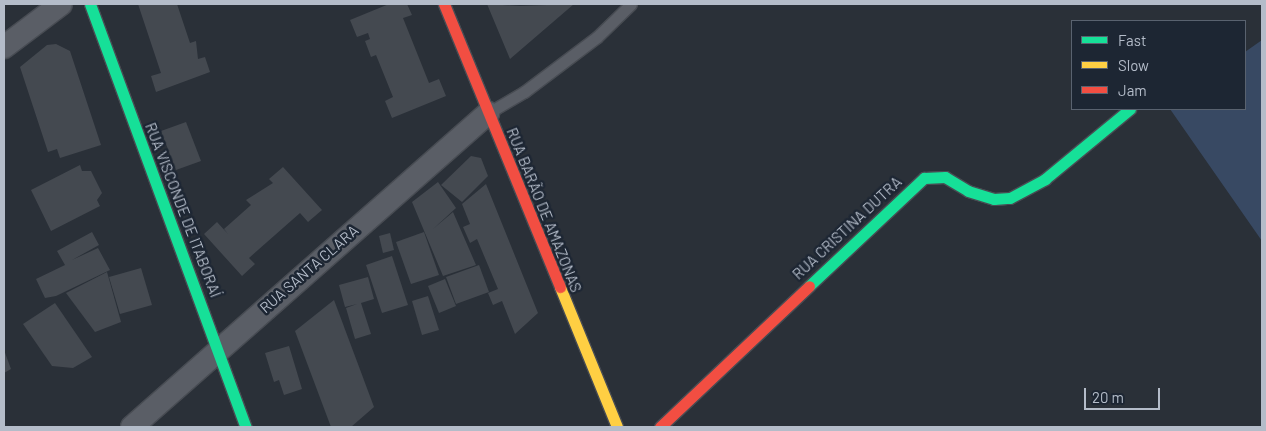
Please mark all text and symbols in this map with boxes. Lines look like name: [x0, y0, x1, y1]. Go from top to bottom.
legend: [1071, 20, 1246, 110]
text: Fast: [1118, 31, 1146, 49]
text: Slow: [1118, 56, 1149, 74]
text: Jam: [1118, 81, 1147, 99]
street label: RUA VISCONDE DE ITABORAÍ: [141, 120, 225, 300]
street label: RUA BARÃO DE AMAZONAS: [503, 125, 585, 295]
street label: RUA CRISTINA DUTRA: [789, 173, 905, 283]
street label: RUA SANTA CLARA: [256, 221, 362, 317]
scale bar: [1086, 378, 1162, 410]
text: 20 m: [1092, 388, 1124, 406]

